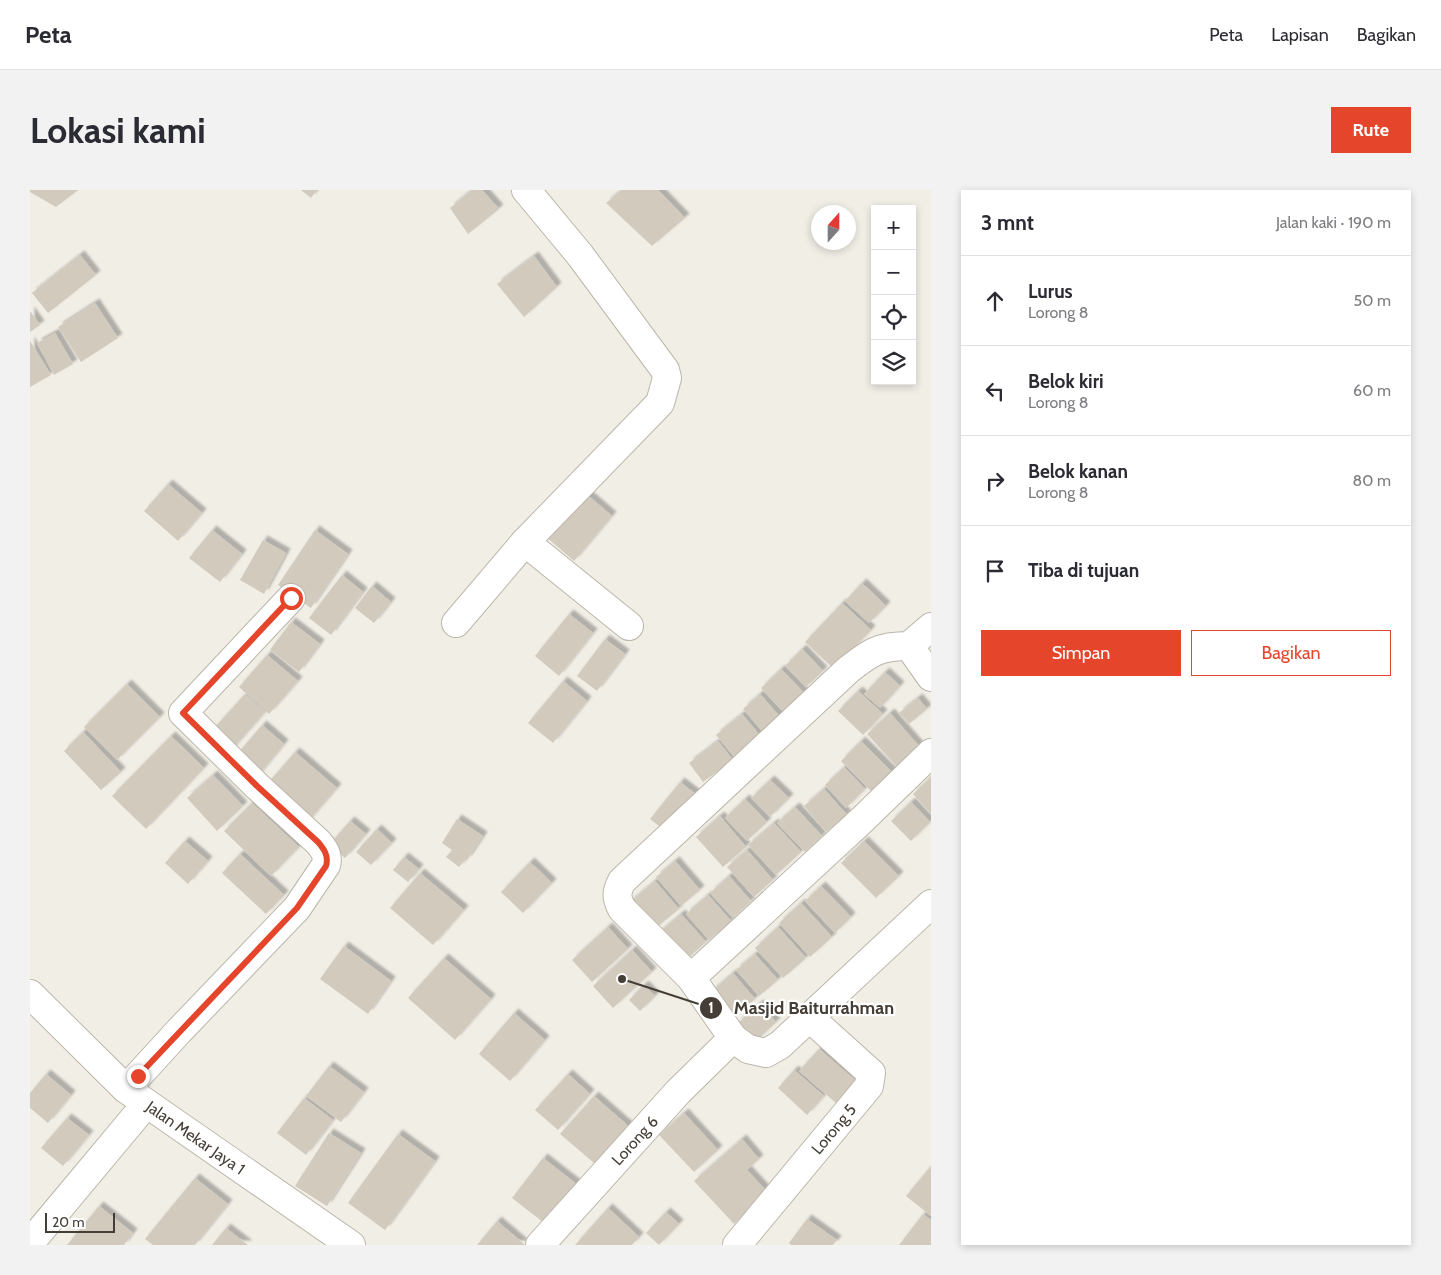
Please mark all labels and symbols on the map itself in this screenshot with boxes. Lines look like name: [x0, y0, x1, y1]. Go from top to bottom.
north arrow: [811, 205, 856, 250]
route start: [280, 587, 303, 610]
callout: Masjid Baiturrahman: [698, 991, 904, 1024]
text: Masjid Baiturrahman: [734, 997, 894, 1019]
text: 1: [708, 999, 714, 1017]
route end: [127, 1065, 150, 1088]
street label: Jalan Mekar Jaya 1: [142, 1096, 249, 1179]
street label: Lorong 5: [808, 1100, 860, 1158]
street label: Lorong 6: [608, 1112, 662, 1169]
scale bar: [45, 1210, 115, 1233]

